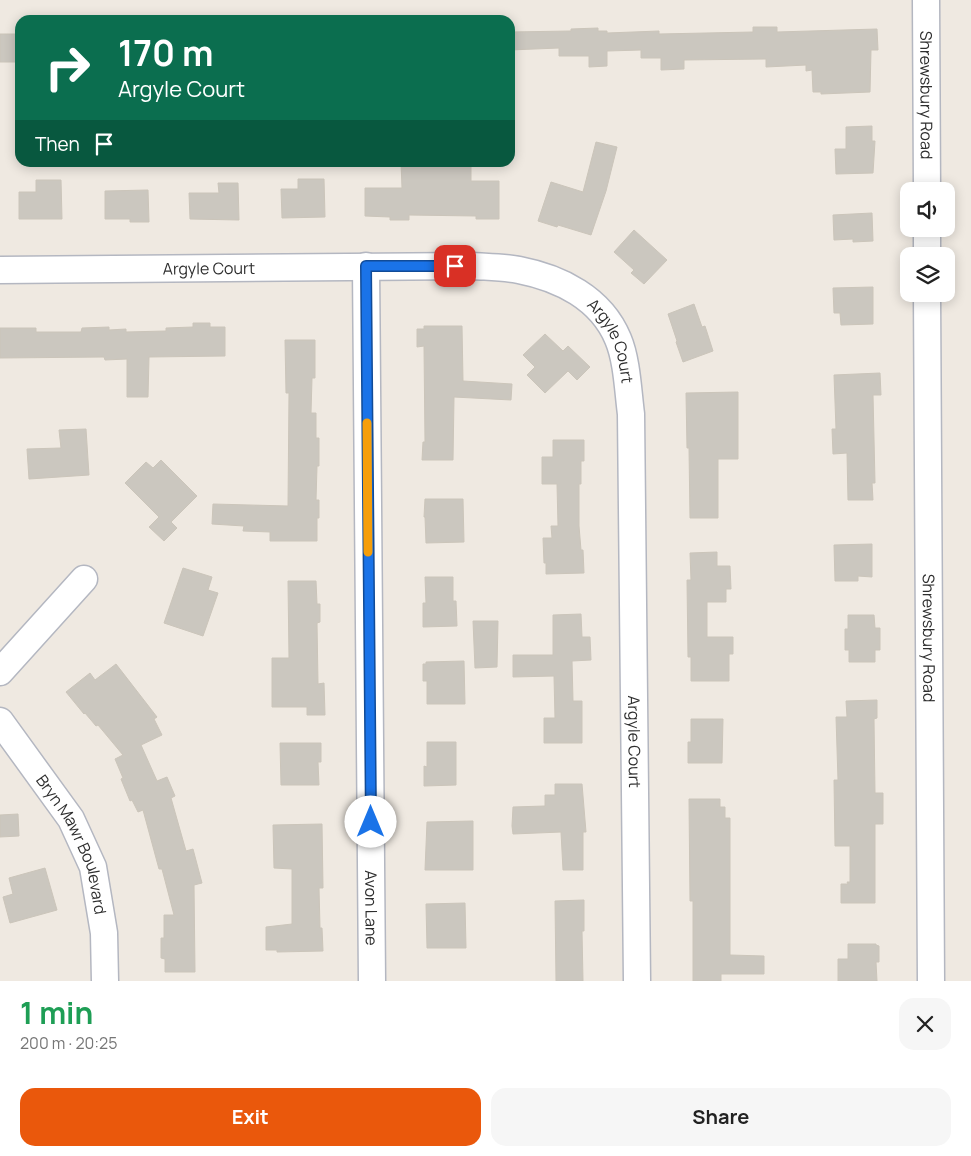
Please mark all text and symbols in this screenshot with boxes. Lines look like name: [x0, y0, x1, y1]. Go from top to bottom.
text: 170 m: [118, 29, 214, 77]
street label: Shrewsbury Road: [915, 31, 938, 159]
icon: right: [35, 35, 100, 100]
text: Argyle Court: [118, 74, 245, 104]
icon: arrive: [90, 130, 118, 158]
text: Then: [35, 131, 80, 157]
map controls: [900, 182, 955, 302]
button: sound: [900, 182, 955, 237]
pin: [434, 245, 476, 287]
button: layers: [900, 247, 955, 302]
icon: arrive: [441, 252, 469, 280]
street label: Argyle Court: [163, 257, 255, 280]
street label: Argyle Court: [583, 293, 639, 384]
street label: Shrewsbury Road: [918, 574, 940, 702]
street label: Argyle Court: [623, 695, 646, 788]
street label: Bryn Mawr Boulevard: [31, 770, 112, 916]
position arrow: [344, 795, 396, 847]
street label: Avon Lane: [360, 870, 383, 946]
text: 1 min: [20, 992, 93, 1033]
button: close: [899, 998, 951, 1050]
text: 200 m · 20:25: [20, 1032, 117, 1054]
button: Exit: [20, 1088, 481, 1146]
button: Share: [491, 1088, 951, 1146]

